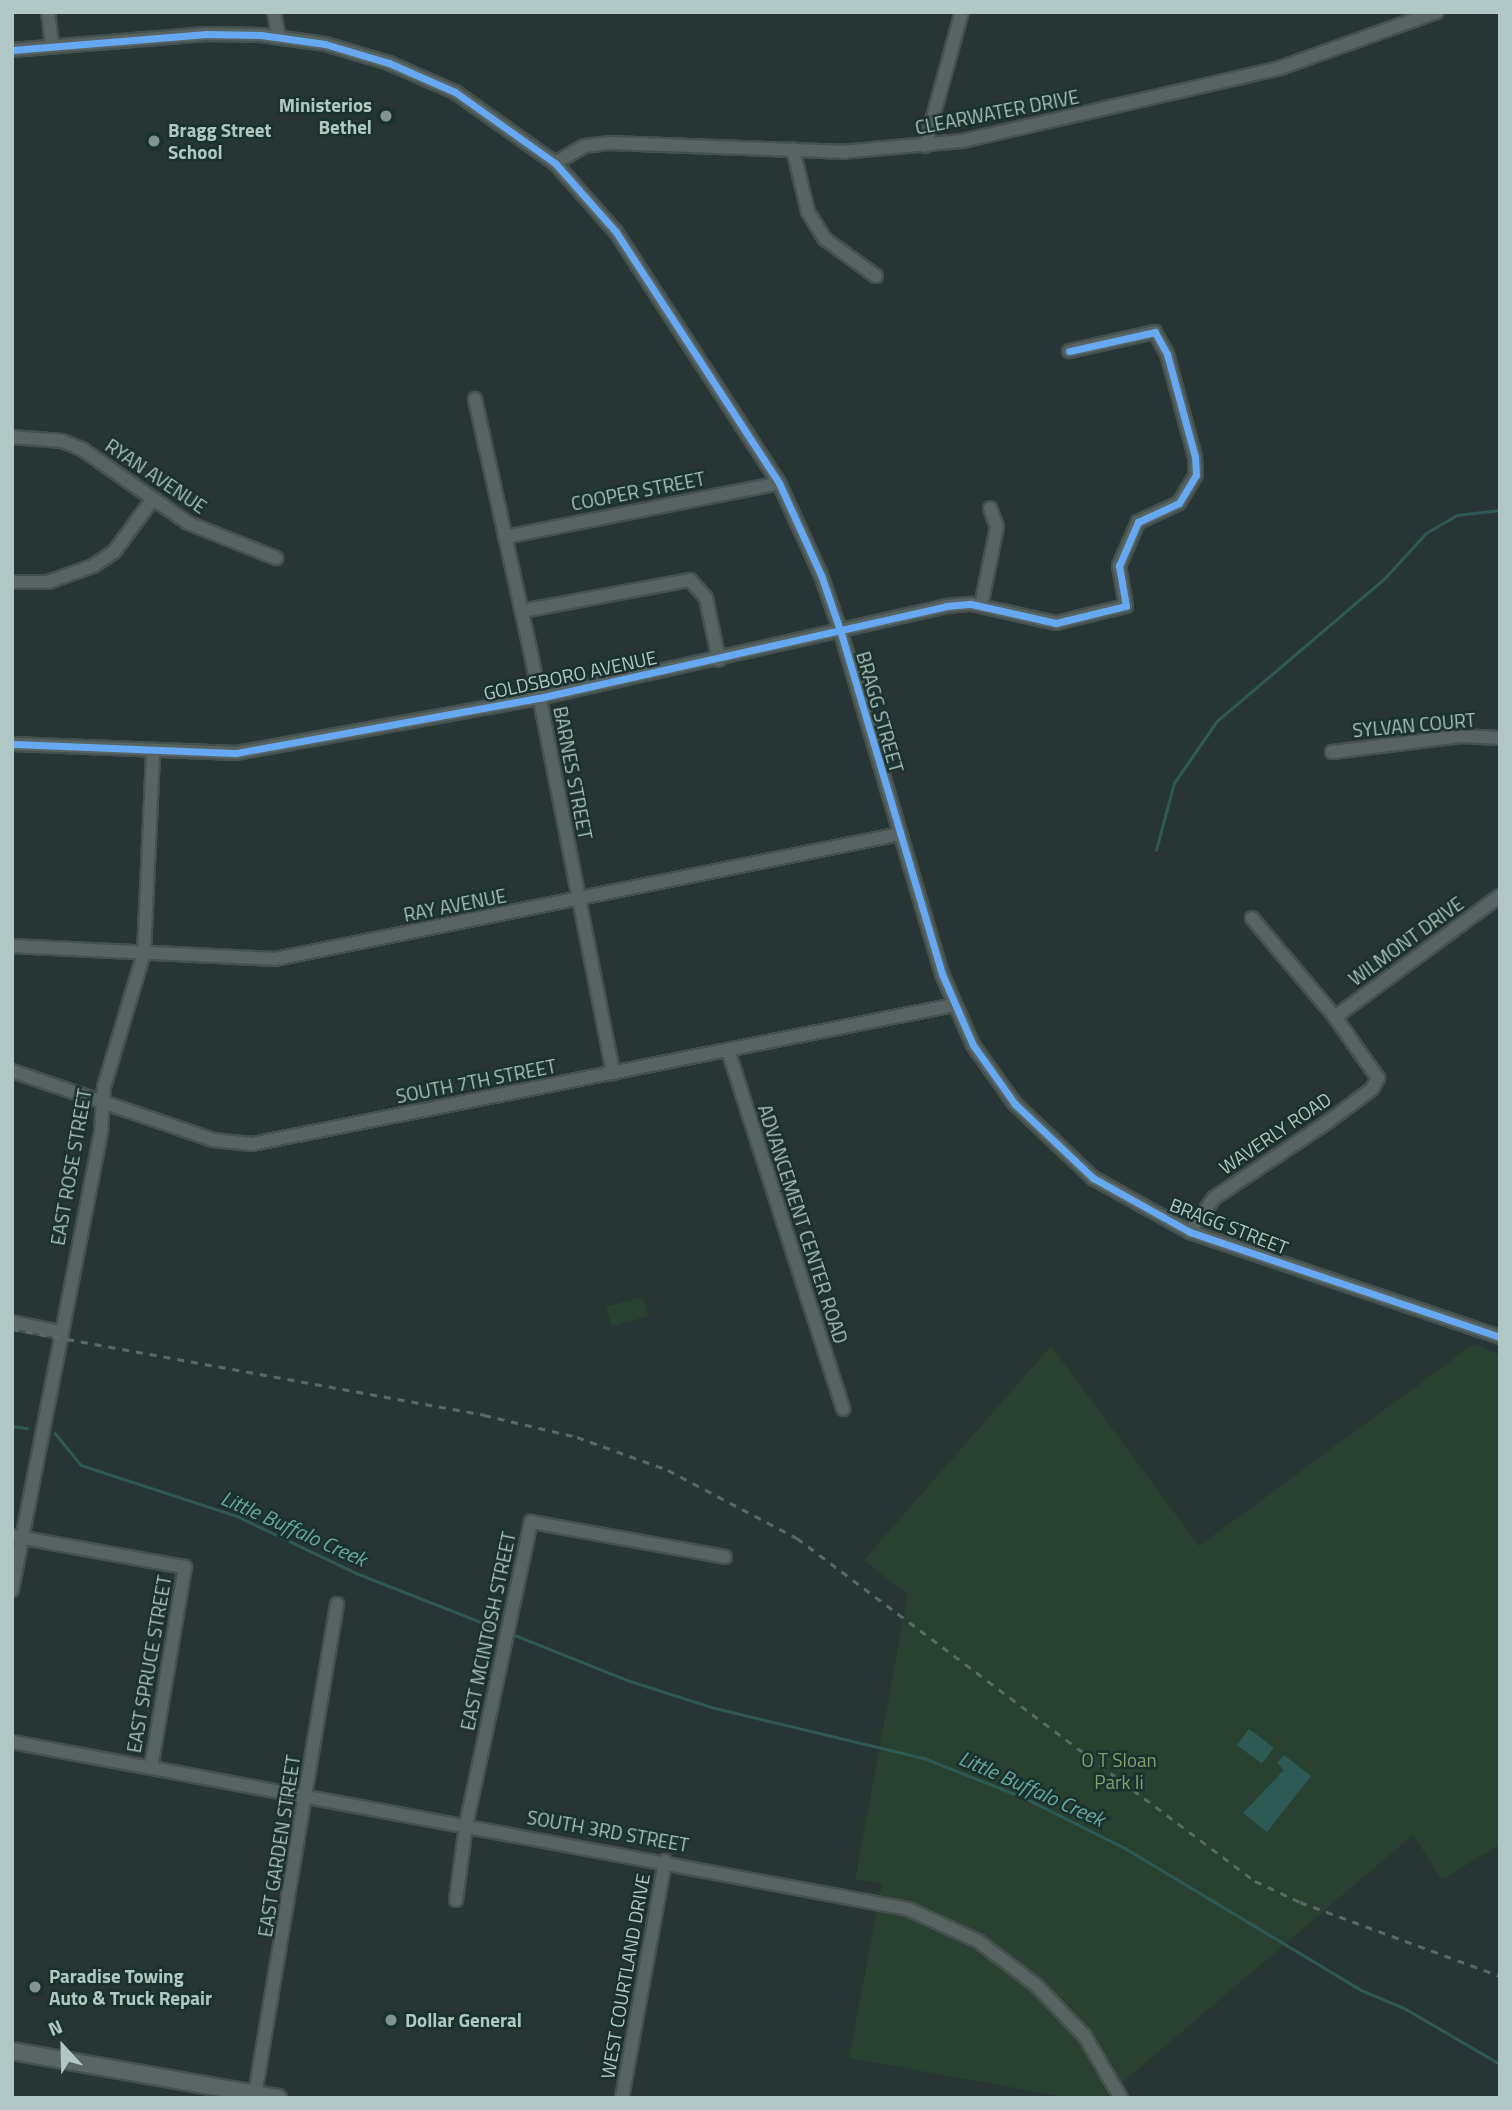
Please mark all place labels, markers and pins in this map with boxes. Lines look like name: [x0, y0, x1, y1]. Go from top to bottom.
place label: Ministerios Bethel: [279, 94, 372, 138]
marker: Ministerios Bethel: [378, 108, 394, 124]
place label: Bragg Street School: [168, 119, 271, 163]
marker: Bragg Street School: [146, 133, 162, 149]
place label: Paradise Towing Auto & Truck Repair: [49, 1965, 212, 2009]
marker: Paradise Towing Auto & Truck Repair: [27, 1979, 43, 1995]
place label: Dollar General: [405, 2009, 522, 2031]
marker: Dollar General: [383, 2012, 399, 2028]

